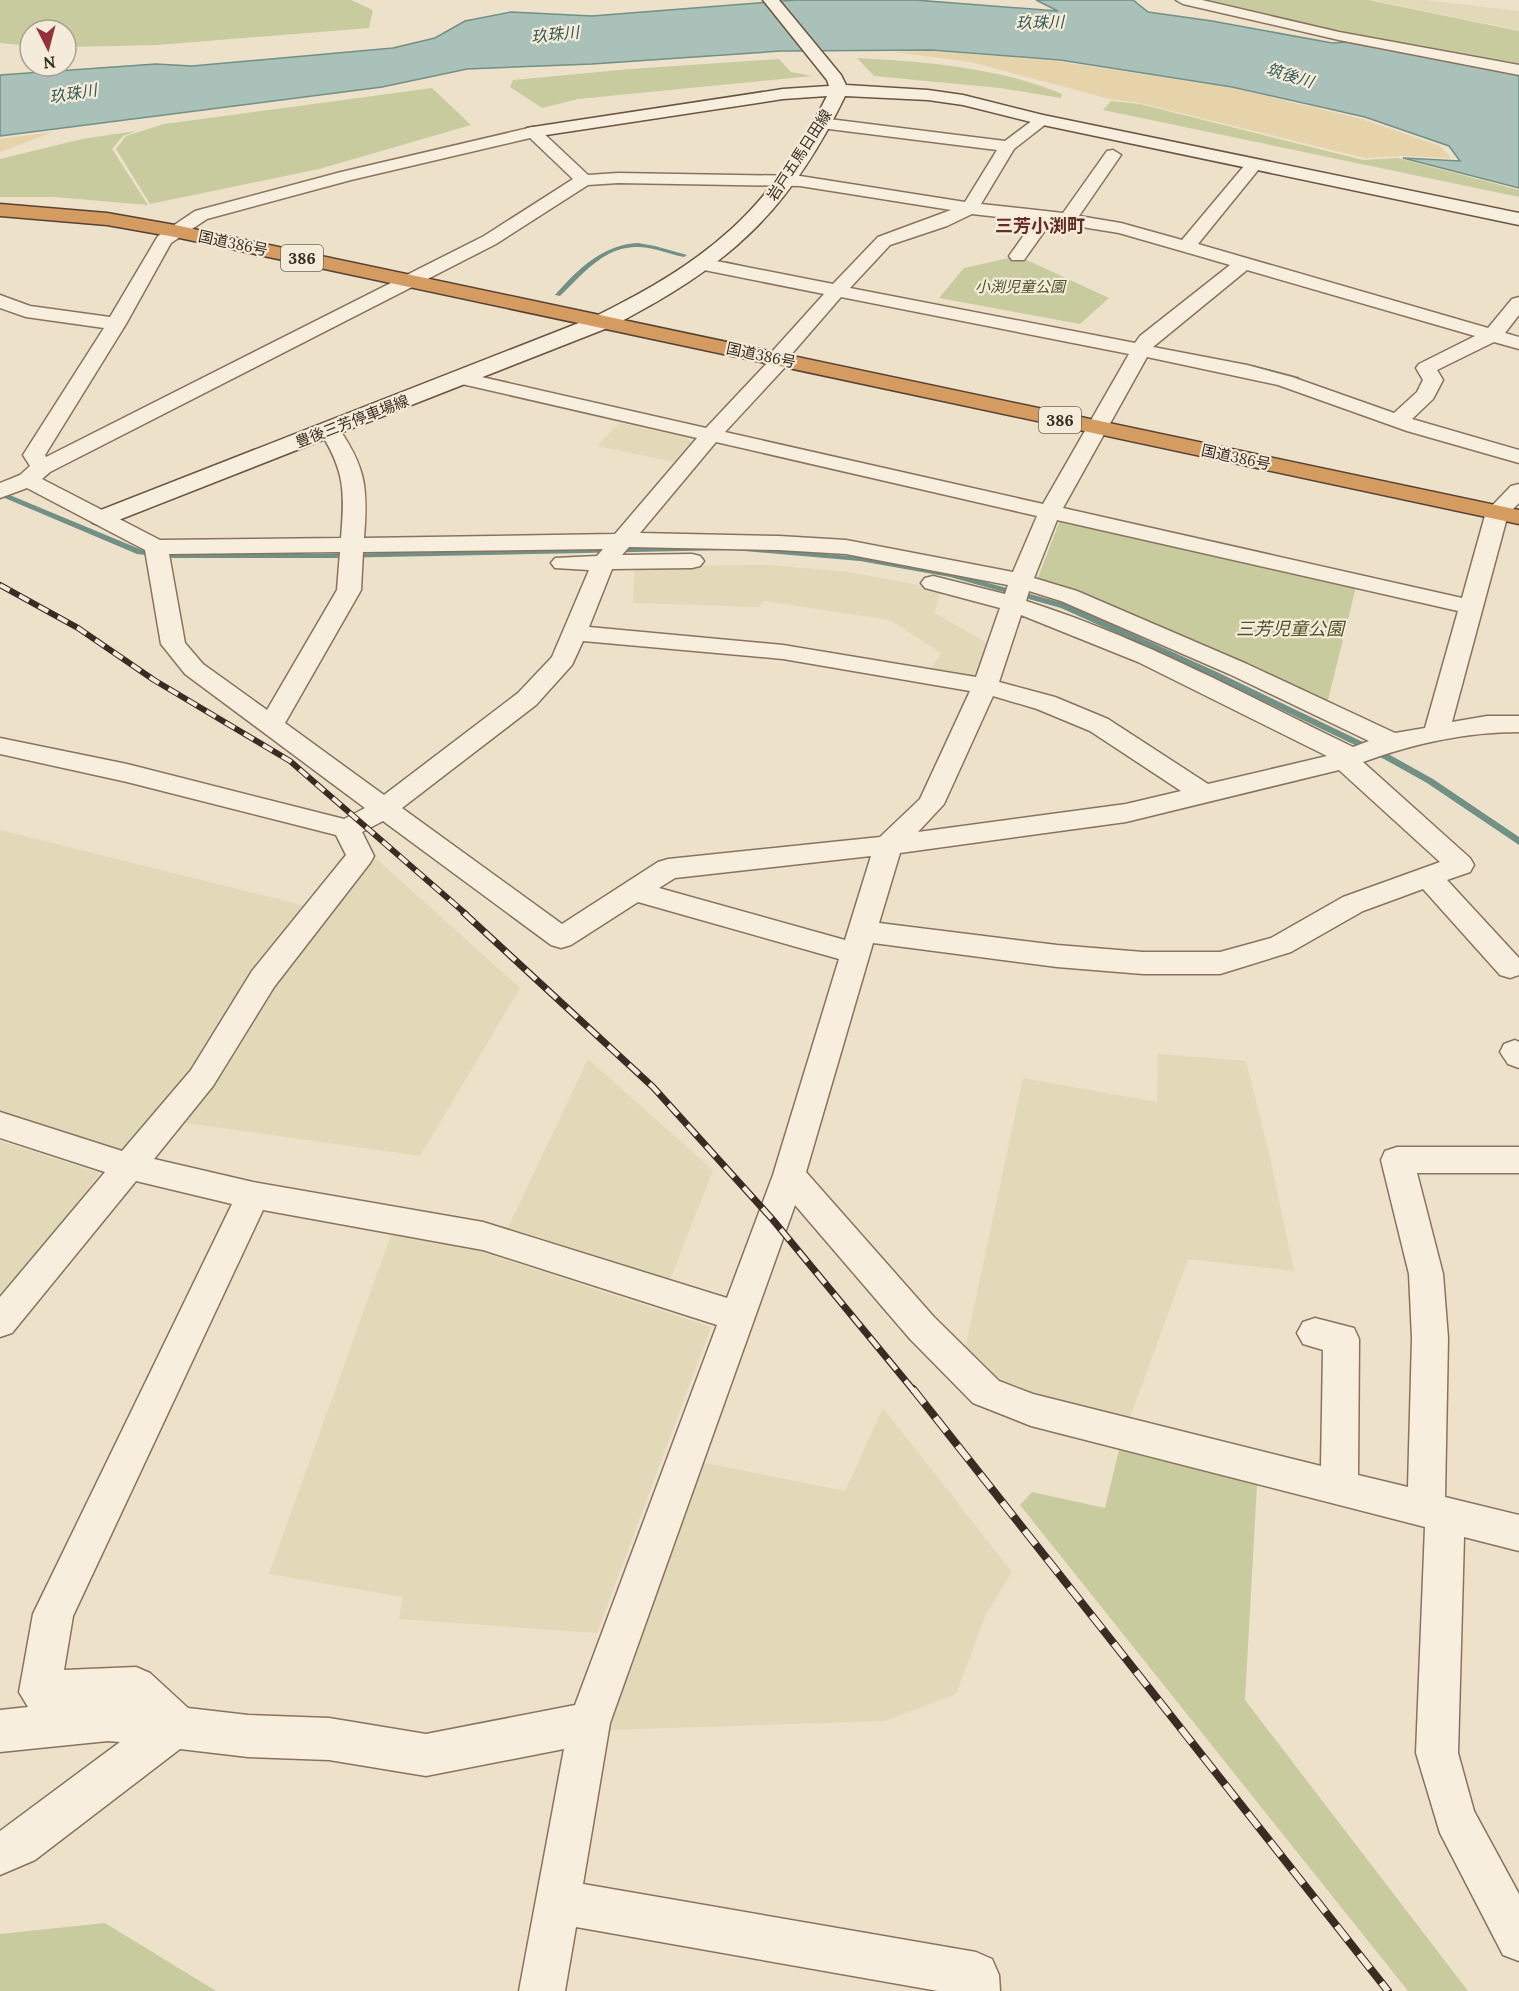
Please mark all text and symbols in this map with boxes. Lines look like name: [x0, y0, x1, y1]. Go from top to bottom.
water label: 玖珠川: [1016, 12, 1066, 32]
north arrow: [18, 18, 78, 78]
water label: 玖珠川: [530, 21, 582, 46]
text: N: [42, 52, 57, 74]
water label: 筑後川: [1264, 58, 1318, 92]
water label: 玖珠川: [48, 79, 100, 107]
street label: 岩戸五馬日田線: [762, 106, 836, 204]
district label: 三芳小渕町: [995, 214, 1085, 237]
street label: 国道386号: [197, 226, 269, 260]
road number: 386: [281, 245, 323, 271]
park label: 小渕児童公園: [975, 277, 1067, 296]
street label: 国道386号: [725, 338, 797, 372]
street label: 豊後三芳停車場線: [293, 391, 411, 451]
road number: 386: [1039, 407, 1081, 433]
street label: 国道386号: [1200, 440, 1272, 474]
park label: 三芳児童公園: [1236, 617, 1347, 640]

